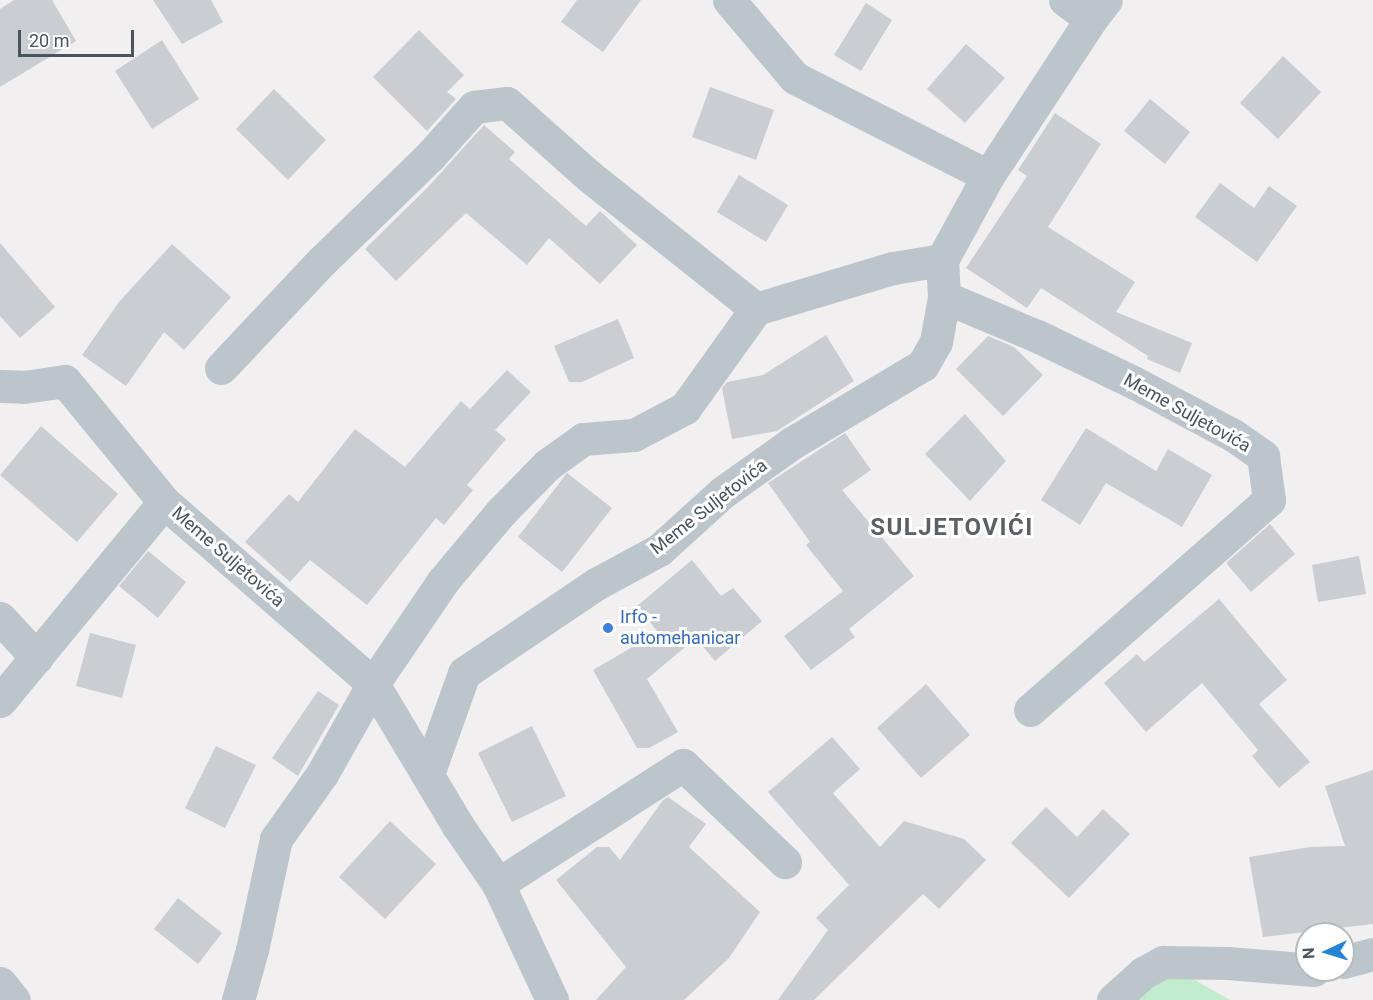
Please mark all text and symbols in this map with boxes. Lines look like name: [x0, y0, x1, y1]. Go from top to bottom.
scale bar: [21, 18, 136, 56]
text: 20 m: [29, 30, 69, 51]
street label: Meme Suljetovića: [1120, 369, 1254, 457]
street label: Meme Suljetovića: [646, 455, 772, 559]
street label: Meme Suljetovića: [167, 502, 289, 612]
district label: SULJETOVIĆI: [870, 514, 1034, 542]
place label: Irfo - automehanicar: [620, 607, 740, 650]
marker: Irfo - automehanicar: [601, 621, 615, 635]
north arrow: [1295, 922, 1355, 982]
text: N: [1299, 947, 1318, 959]

